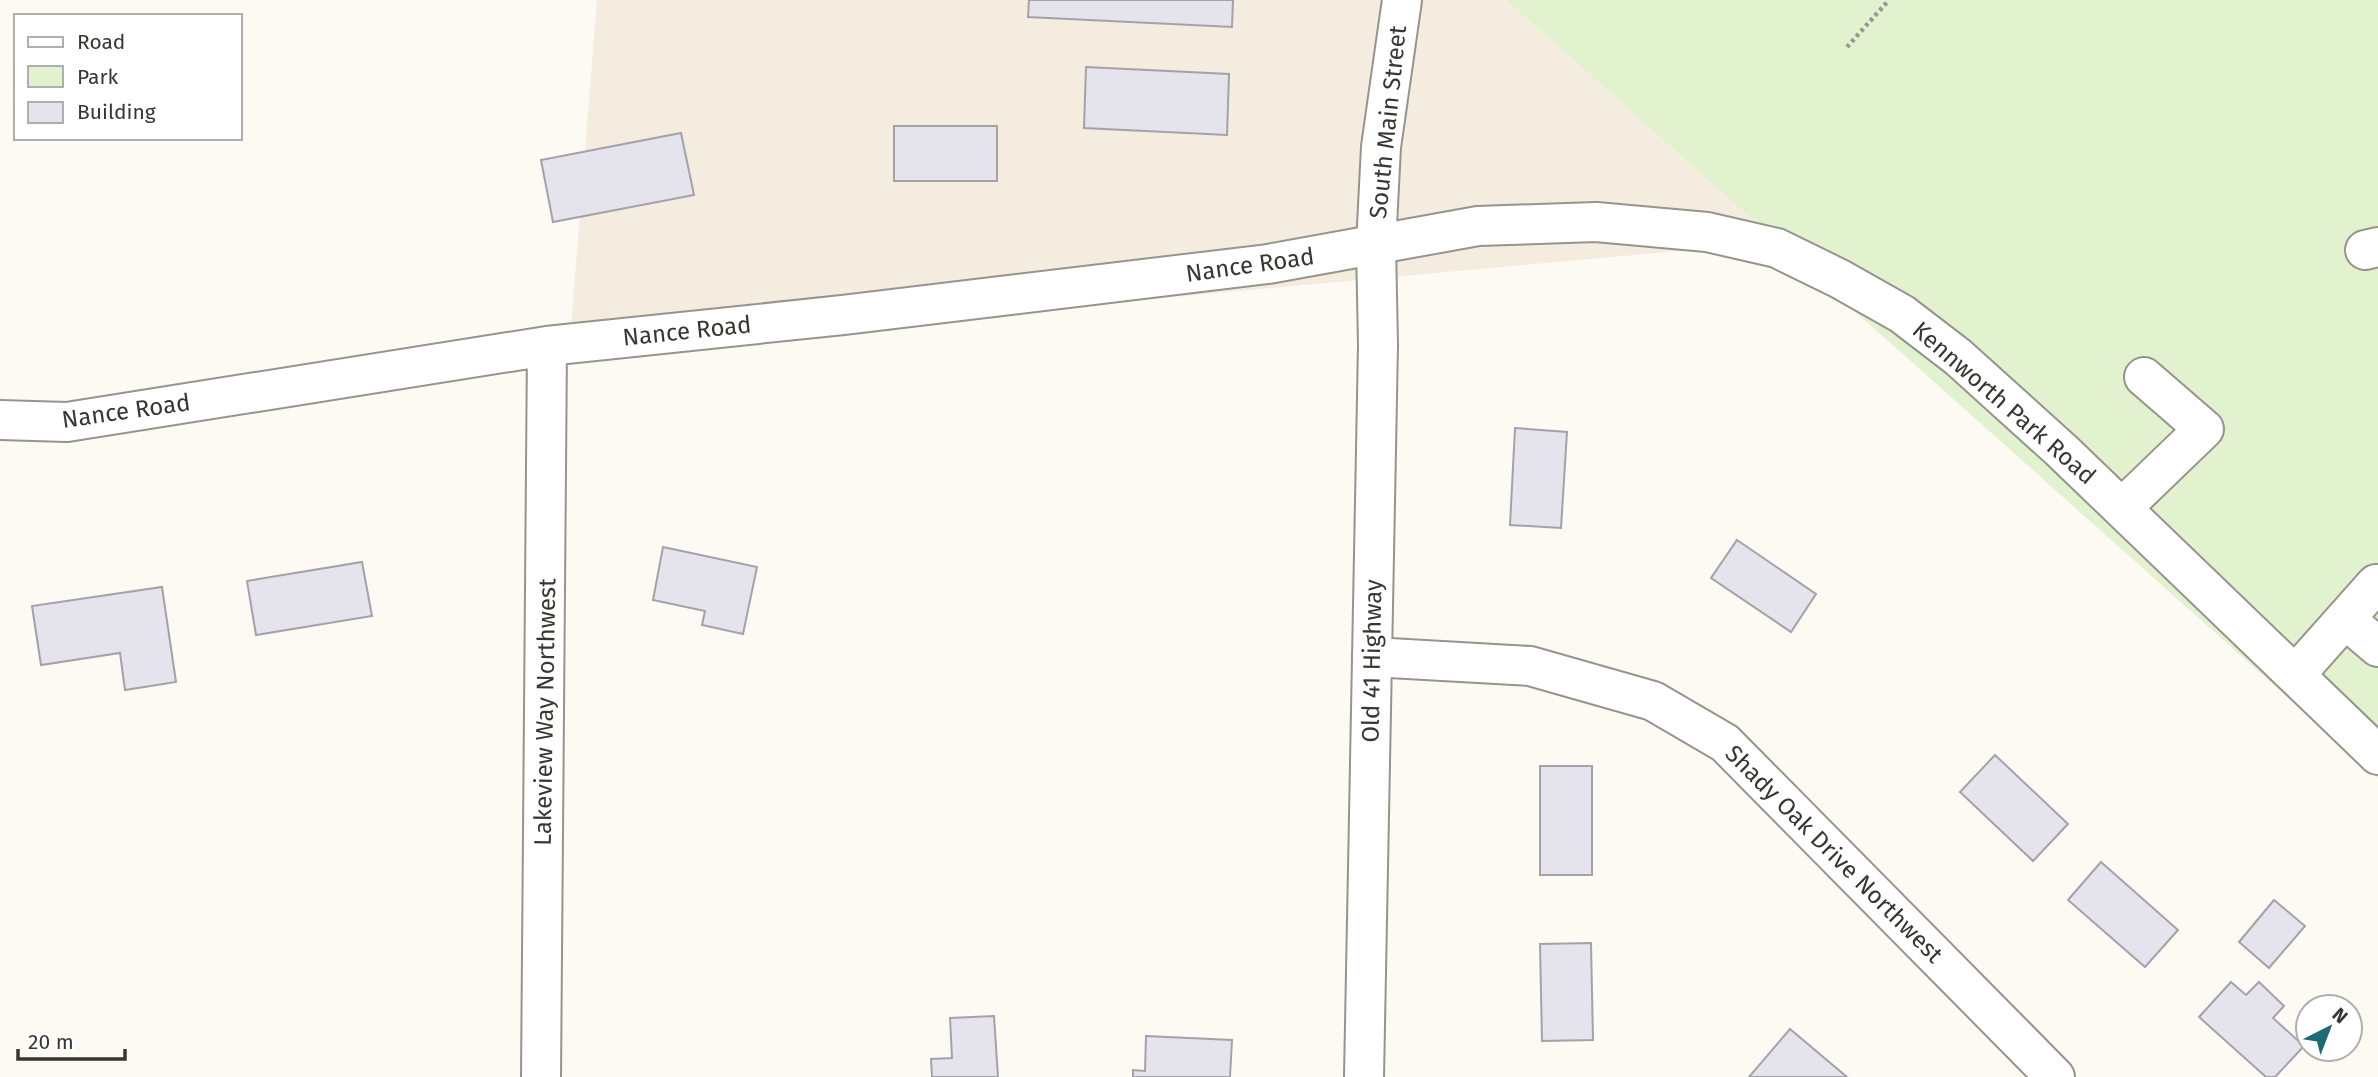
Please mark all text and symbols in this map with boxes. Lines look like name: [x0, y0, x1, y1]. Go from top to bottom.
legend: [14, 14, 242, 140]
street label: South Main Street: [1364, 24, 1412, 220]
text: Road: [77, 29, 125, 55]
text: Park: [77, 64, 119, 90]
text: Building: [77, 99, 156, 125]
street label: Nance Road: [1184, 242, 1316, 288]
street label: Nance Road: [621, 310, 753, 352]
street label: Kennworth Park Road: [1907, 316, 2101, 490]
street label: Nance Road: [60, 388, 192, 434]
street label: Lakeview Way Northwest: [529, 578, 561, 846]
street label: Old 41 Highway: [1357, 579, 1387, 743]
street label: Shady Oak Drive Northwest: [1719, 739, 1949, 969]
north arrow: [2294, 993, 2364, 1063]
text: N: [2328, 1003, 2352, 1029]
scale bar: [18, 1018, 124, 1062]
text: 20 m: [28, 1029, 74, 1055]

